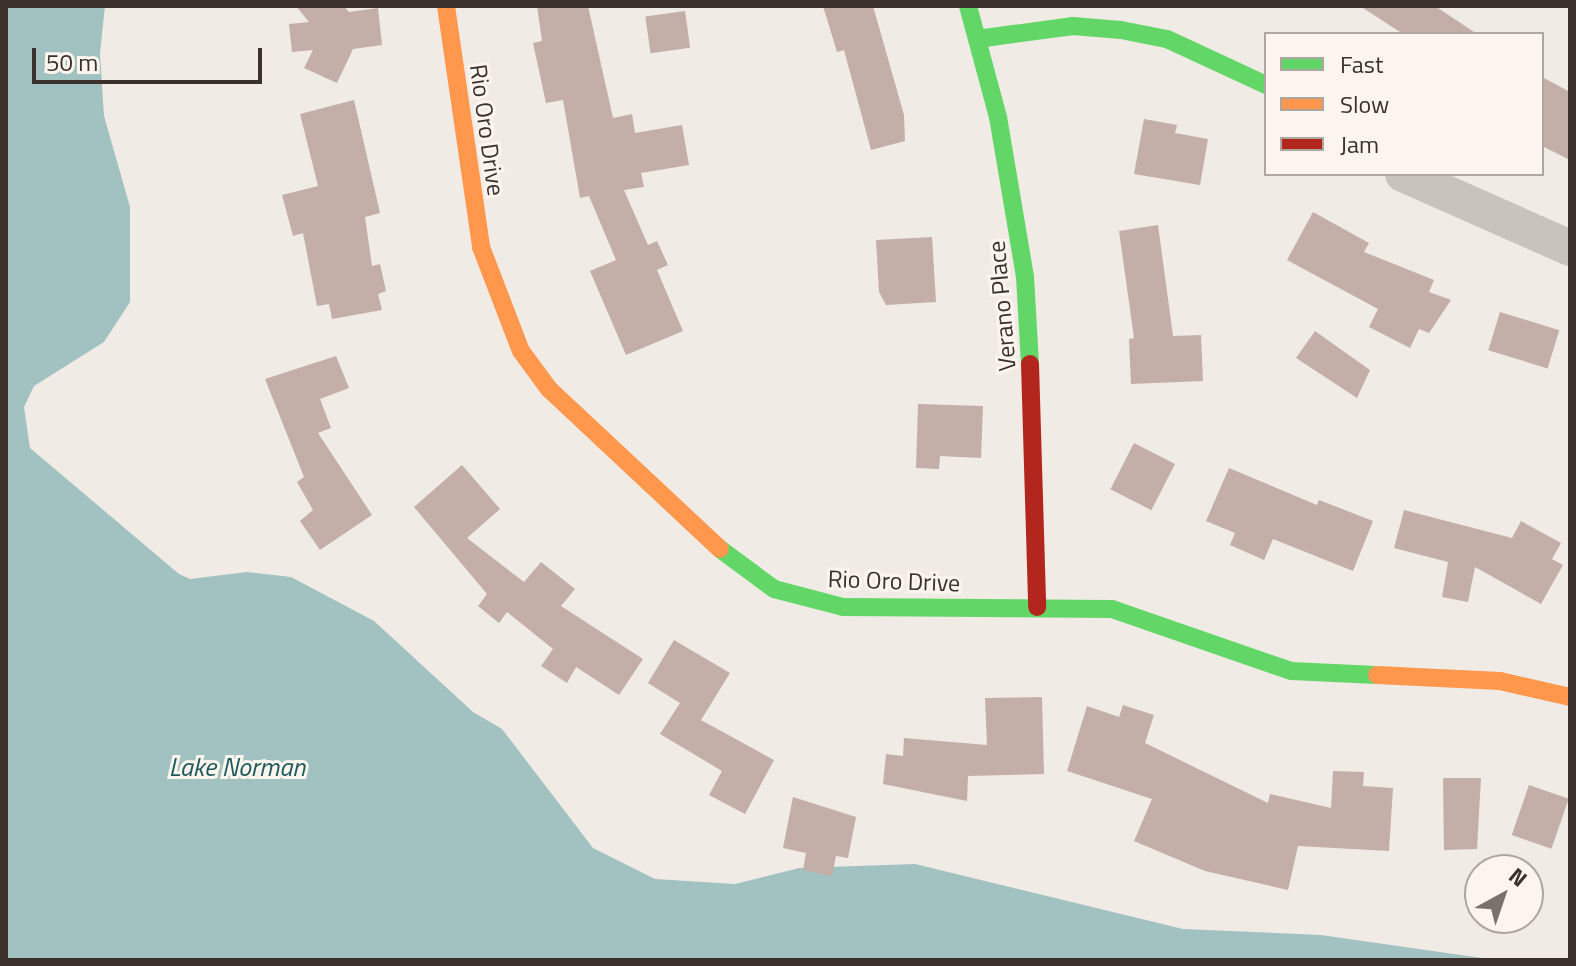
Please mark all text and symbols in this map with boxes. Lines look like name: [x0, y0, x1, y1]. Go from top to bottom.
scale bar: [36, 32, 266, 82]
legend: [1264, 32, 1544, 176]
text: 50 m: [46, 44, 98, 80]
text: Fast: [1340, 46, 1383, 82]
street label: Rio Oro Drive: [464, 62, 510, 198]
text: Slow: [1340, 86, 1389, 122]
text: Jam: [1340, 126, 1379, 162]
street label: Verano Place: [982, 240, 1022, 372]
street label: Rio Oro Drive: [827, 564, 961, 598]
water label: Lake Norman: [169, 751, 305, 783]
north arrow: [1464, 854, 1544, 934]
text: N: [1501, 859, 1535, 895]

